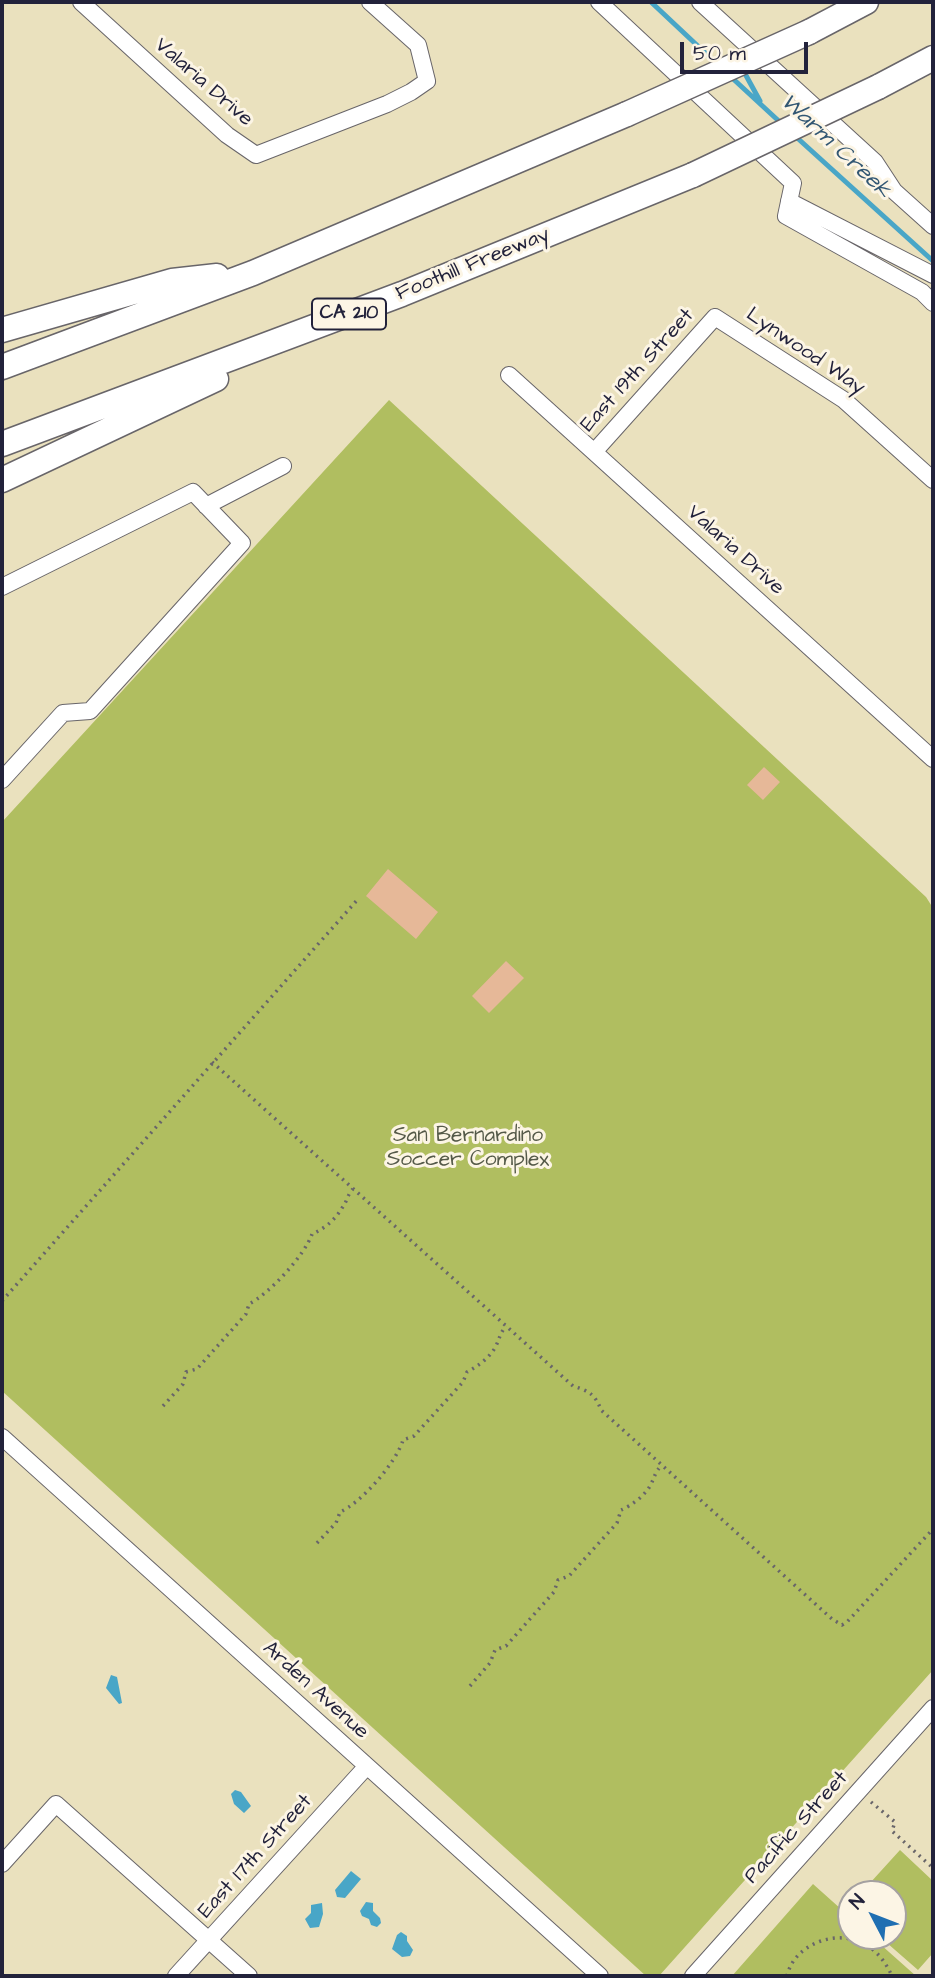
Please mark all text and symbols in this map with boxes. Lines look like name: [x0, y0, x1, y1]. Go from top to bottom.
scale bar: [683, 28, 811, 72]
street label: Valaria Drive: [149, 33, 257, 133]
text: 50 m: [693, 39, 746, 68]
water label: Warm Creek: [774, 89, 896, 205]
street label: Foothill Freeway: [393, 223, 553, 307]
road number: CA 210: [312, 298, 386, 330]
street label: Lynwood Way: [741, 303, 869, 401]
street label: East 19th Street: [576, 304, 700, 438]
street label: Valaria Drive: [681, 501, 789, 601]
park label: San Bernardino Soccer Complex: [387, 1124, 549, 1174]
street label: Arden Avenue: [257, 1637, 373, 1745]
street label: Pacific Street: [740, 1767, 854, 1889]
street label: East 17th Street: [194, 1790, 318, 1924]
north arrow: [837, 1880, 907, 1950]
text: N: [843, 1888, 872, 1915]

